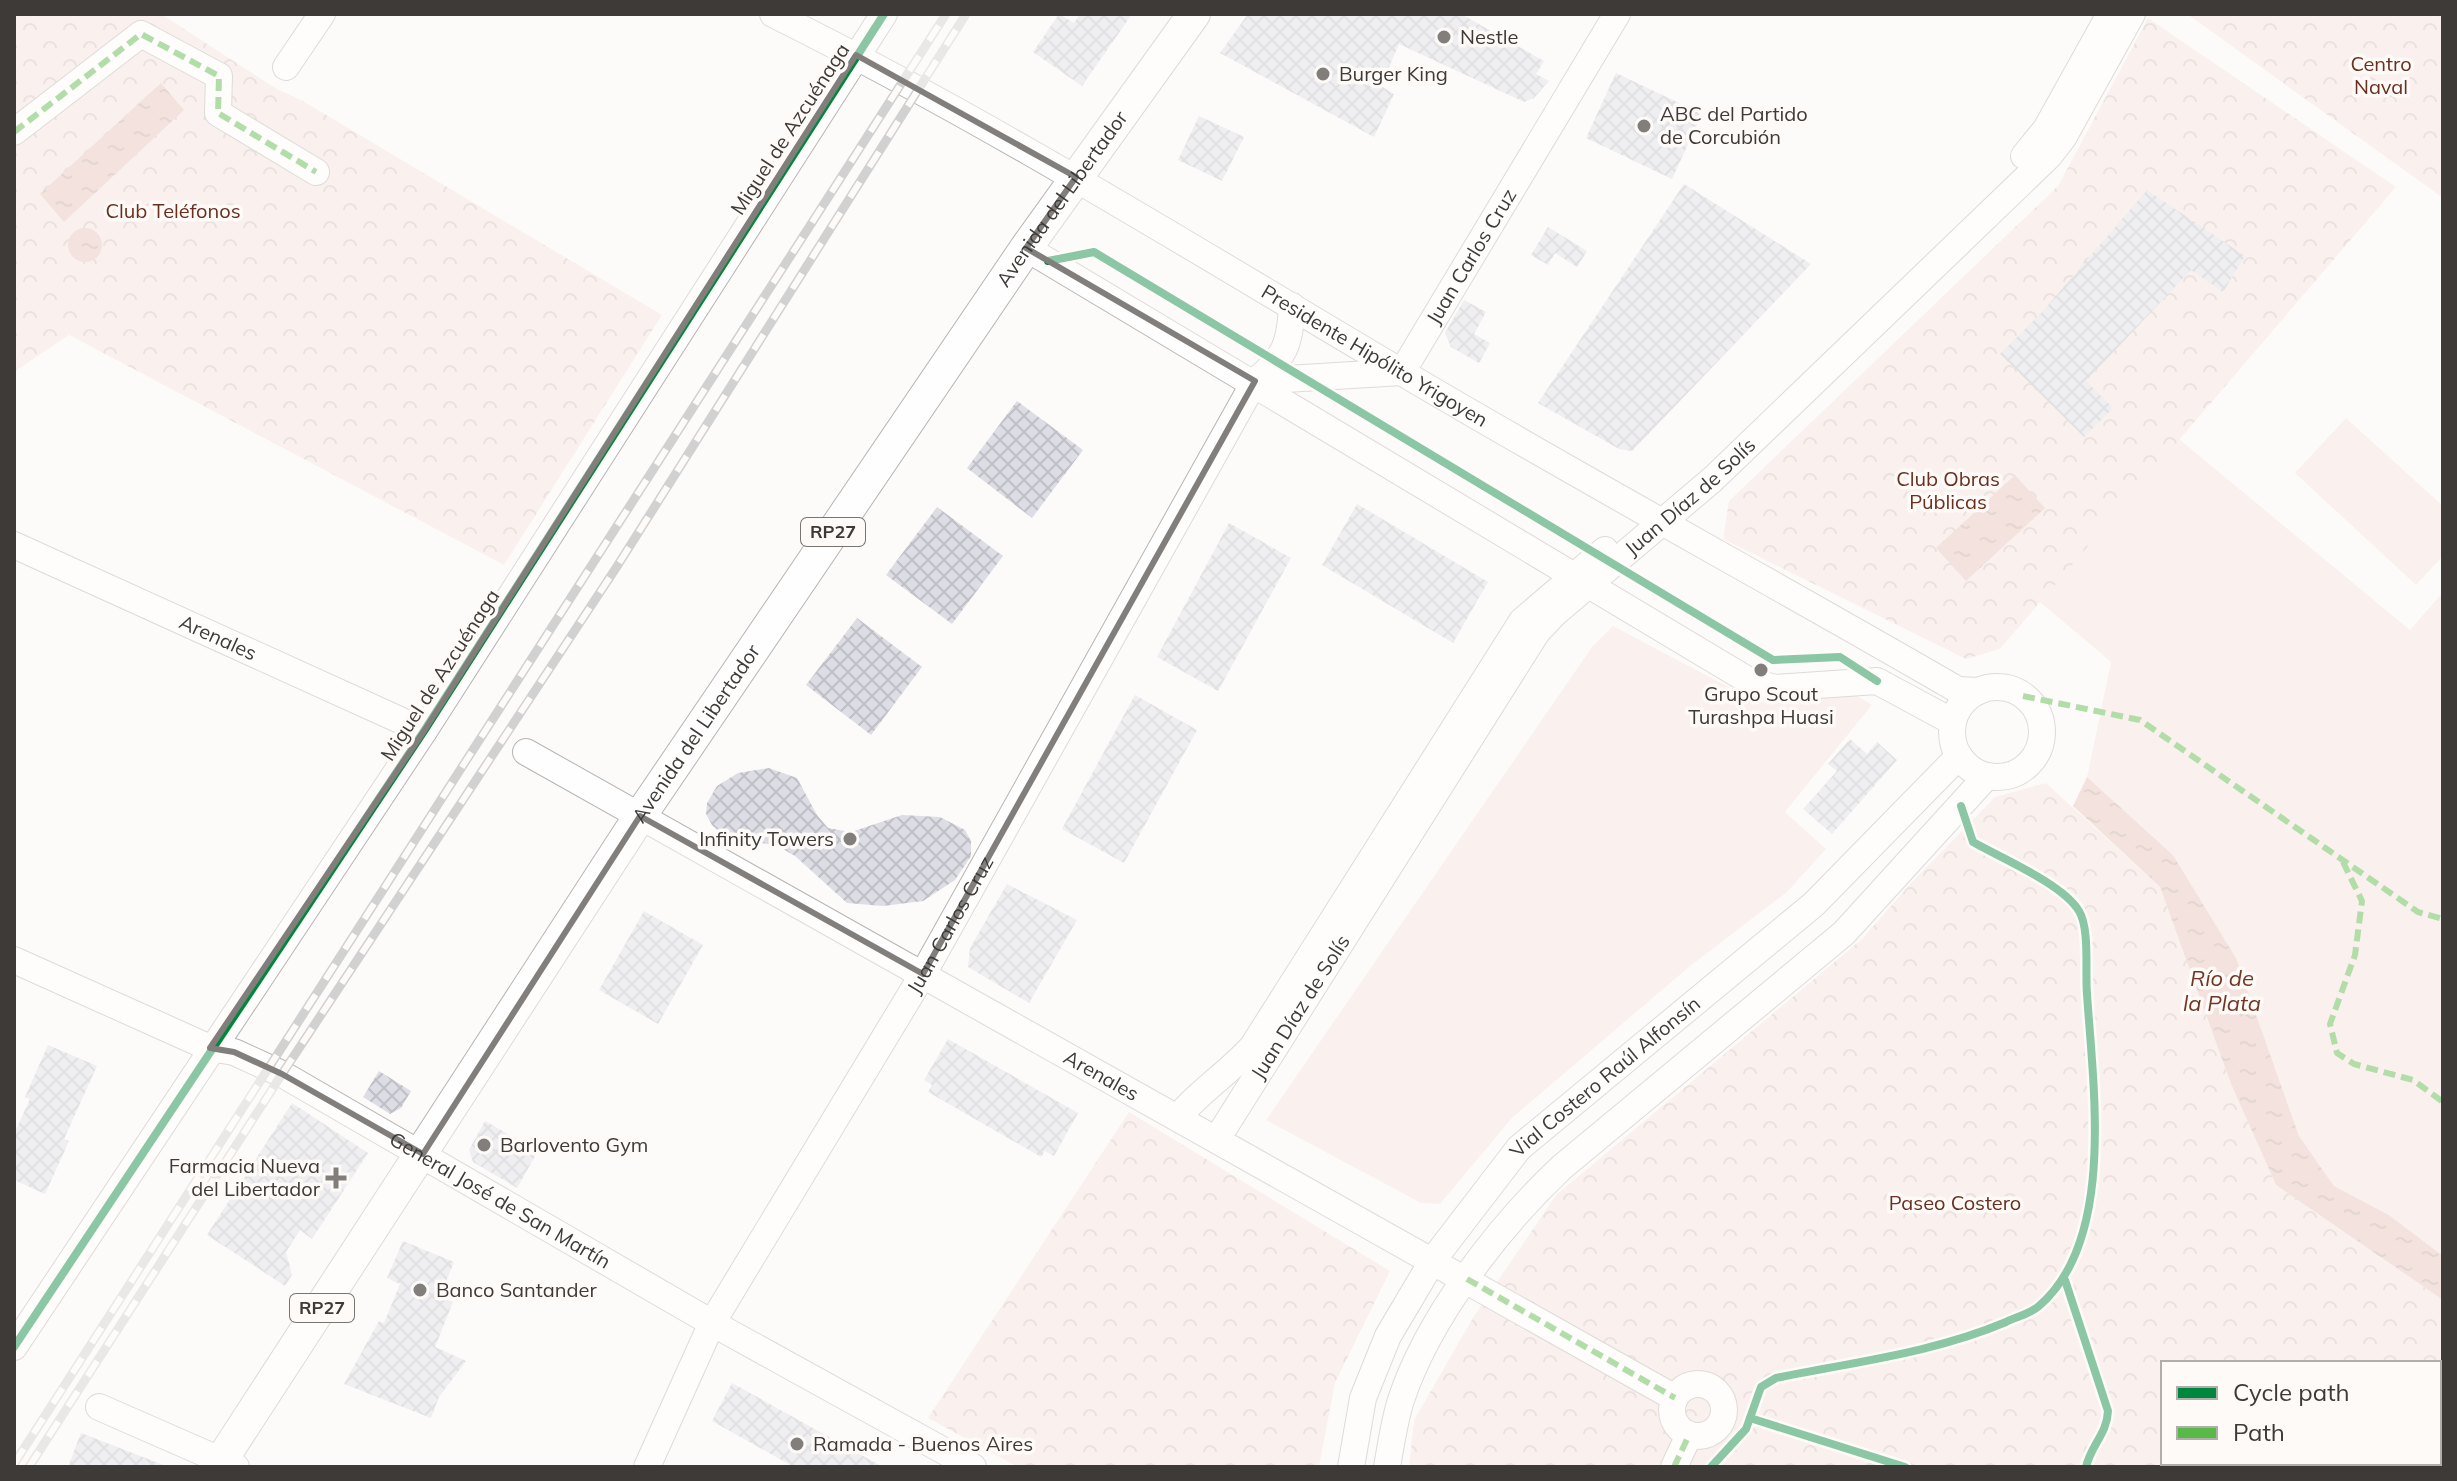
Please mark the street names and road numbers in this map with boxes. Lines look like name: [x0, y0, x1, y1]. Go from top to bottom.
street label: Miguel de Azcuénaga: [725, 38, 854, 219]
street label: Avenida del Libertador: [990, 105, 1133, 291]
street label: Juan Carlos Cruz: [1421, 184, 1521, 329]
street label: Presidente Hipólito Yrigoyen: [1257, 278, 1493, 432]
street label: Juan Díaz de Solís: [1619, 432, 1760, 560]
road number: RP27: [801, 518, 865, 546]
street label: Miguel de Azcuénaga: [375, 584, 504, 765]
street label: Arenales: [176, 609, 261, 665]
street label: Avenida del Libertador: [626, 639, 765, 827]
street label: Juan Carlos Cruz: [901, 851, 999, 998]
street label: Juan Díaz de Solís: [1245, 930, 1355, 1084]
street label: Vial Costero Raúl Alfonsín: [1504, 991, 1705, 1162]
street label: Arenales: [1060, 1044, 1143, 1106]
street label: General José de San Martín: [385, 1126, 615, 1274]
road number: RP27: [290, 1294, 354, 1322]

